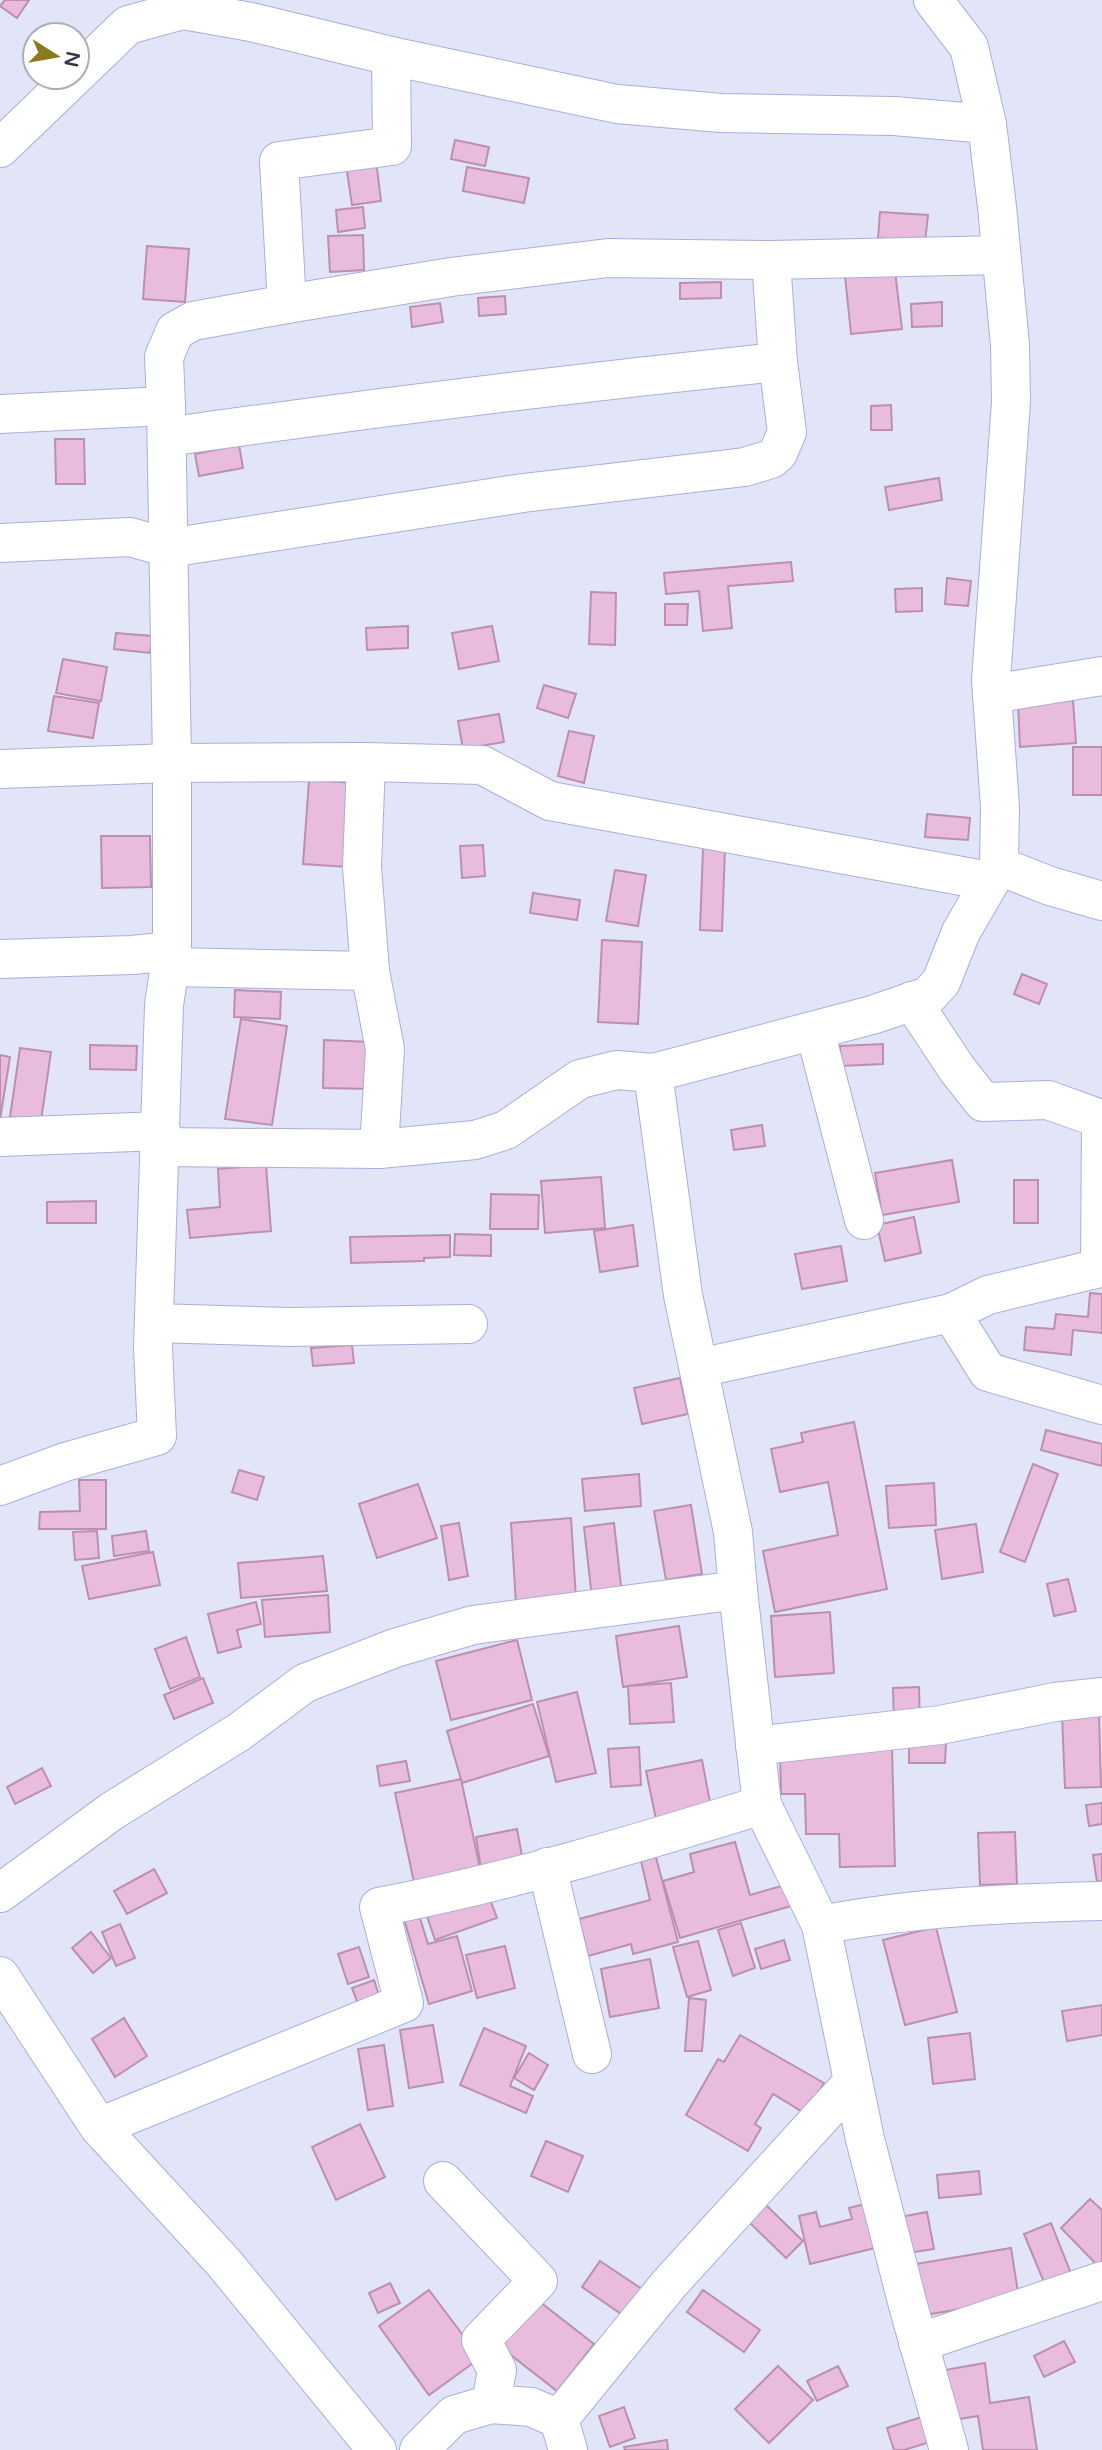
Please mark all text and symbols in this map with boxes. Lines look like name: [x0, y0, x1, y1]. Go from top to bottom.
north arrow: [21, 21, 91, 91]
text: N: [59, 49, 84, 69]

